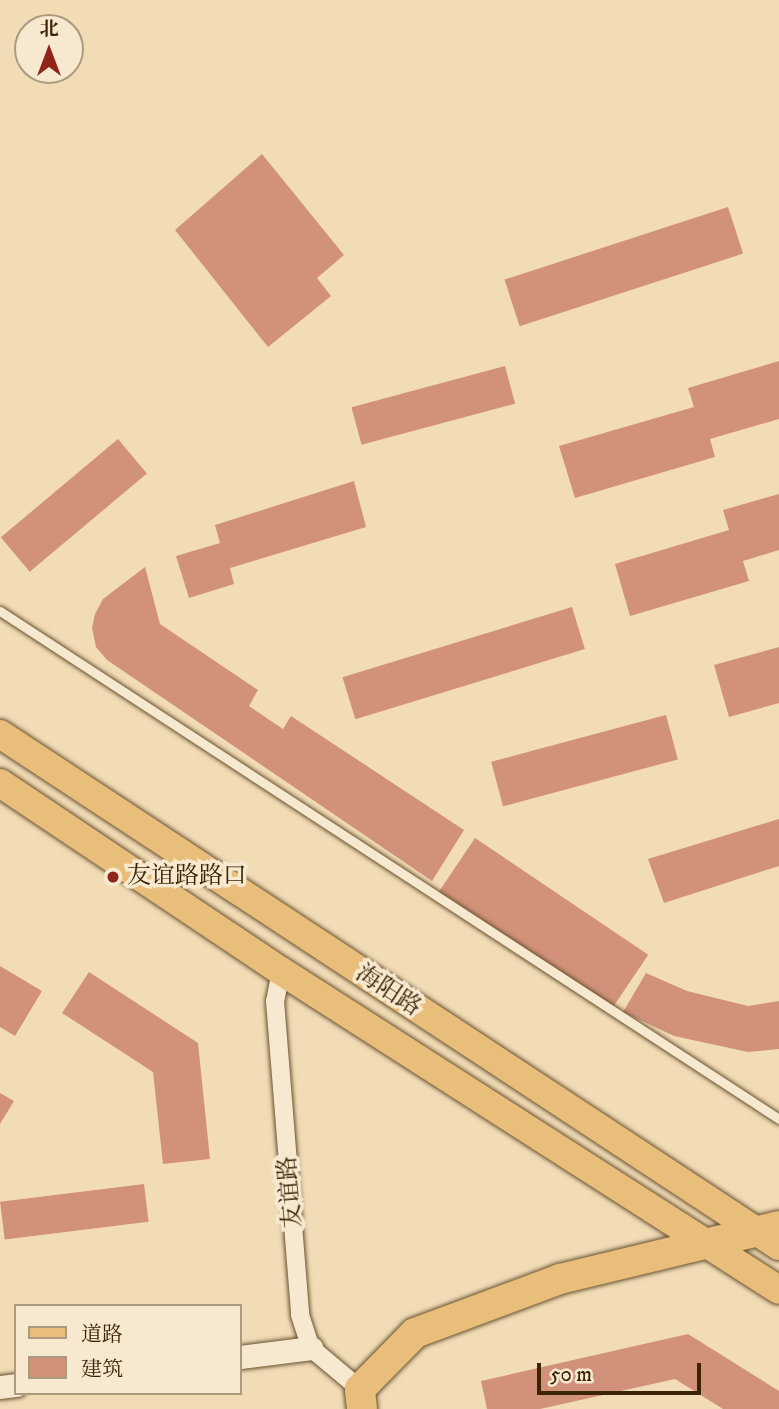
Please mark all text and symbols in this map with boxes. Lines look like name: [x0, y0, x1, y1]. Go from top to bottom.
north arrow: [14, 14, 84, 84]
text: 北: [39, 18, 59, 41]
place label: 友谊路路口: [127, 863, 247, 891]
marker: 友谊路路口: [105, 869, 121, 885]
street label: 海阳路: [350, 959, 426, 1023]
street label: 友谊路: [274, 1155, 308, 1229]
legend: [14, 1304, 242, 1395]
text: 道路: [81, 1322, 123, 1348]
scale bar: [541, 1350, 706, 1394]
text: 建筑: [81, 1357, 123, 1383]
text: 50 m: [550, 1362, 592, 1388]

